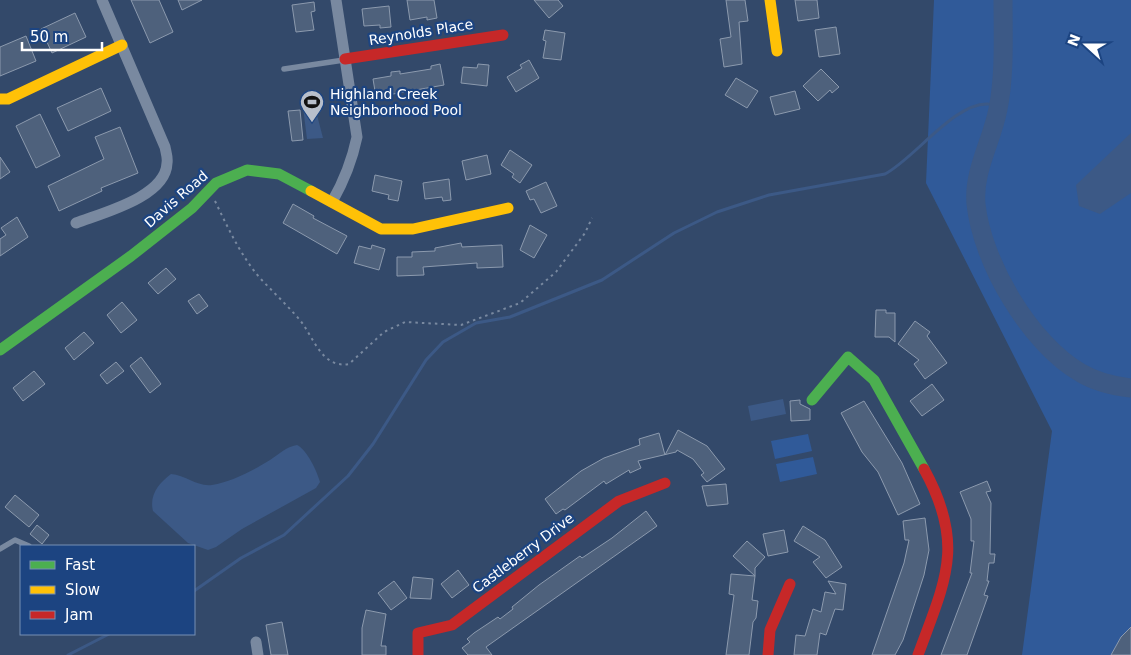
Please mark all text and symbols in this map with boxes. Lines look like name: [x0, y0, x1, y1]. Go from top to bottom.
street label: Reynolds Place: [368, 16, 474, 48]
scale bar: [22, 20, 102, 52]
north arrow: [1061, 20, 1111, 70]
text: 50 m: [30, 28, 68, 46]
text: N: [1064, 32, 1083, 49]
place label: Highland Creek Neighborhood Pool: [330, 86, 462, 118]
sports icon: Highland Creek Neighborhood Pool: [299, 89, 325, 123]
street label: Davis Road: [141, 167, 211, 231]
street label: Castleberry Drive: [469, 510, 577, 596]
legend: [20, 545, 195, 635]
text: Fast: [65, 556, 95, 574]
text: Slow: [65, 581, 100, 599]
text: Jam: [64, 606, 93, 624]

